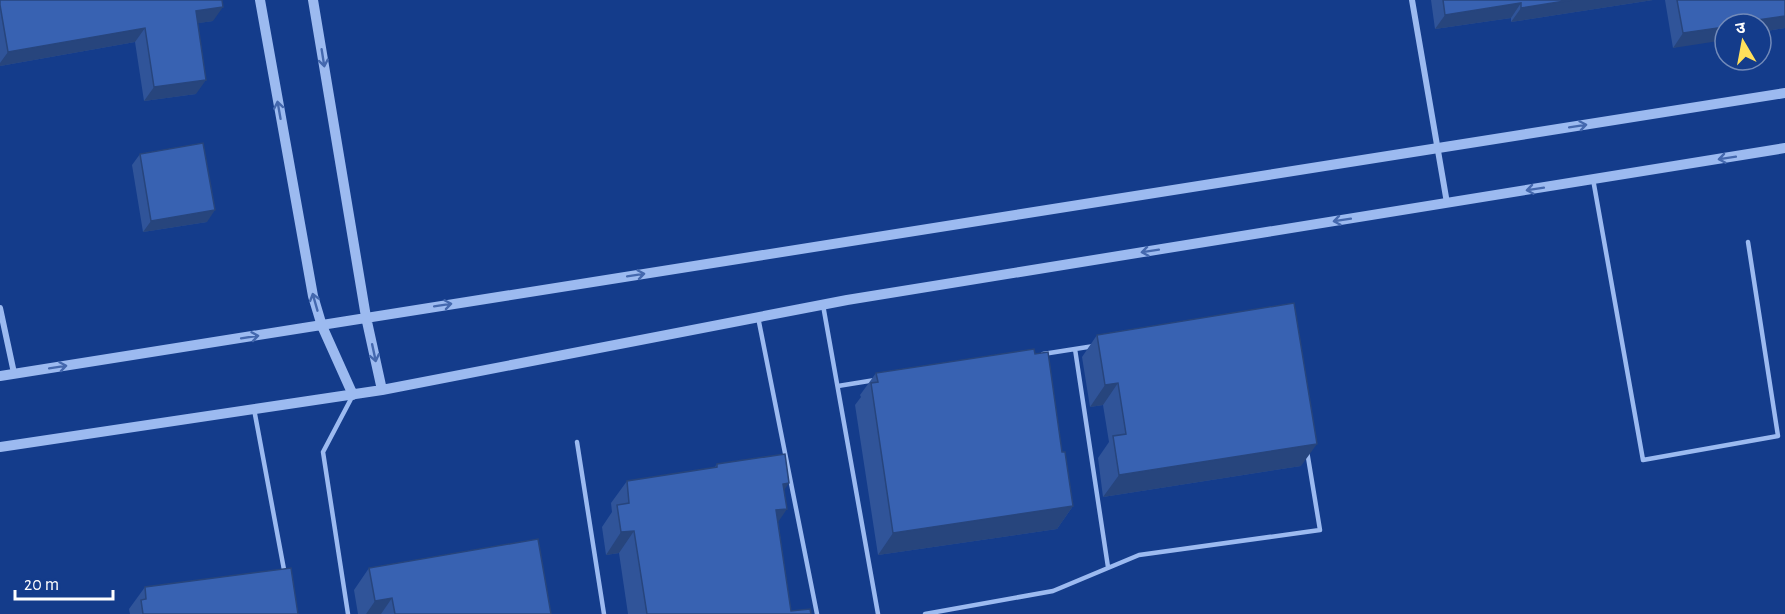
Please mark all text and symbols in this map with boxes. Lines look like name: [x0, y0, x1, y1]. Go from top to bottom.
north arrow: [1713, 12, 1773, 72]
text: उ: [1735, 19, 1747, 37]
one-way arrow: [317, 47, 328, 67]
one-way arrow: [274, 101, 285, 120]
one-way arrow: [1568, 120, 1587, 131]
one-way arrow: [1718, 152, 1738, 163]
one-way arrow: [1525, 183, 1545, 194]
one-way arrow: [1333, 215, 1353, 226]
one-way arrow: [1140, 246, 1160, 257]
one-way arrow: [625, 269, 645, 280]
one-way arrow: [309, 293, 320, 312]
one-way arrow: [433, 300, 452, 311]
one-way arrow: [240, 331, 260, 342]
one-way arrow: [369, 343, 380, 362]
one-way arrow: [47, 361, 67, 372]
scale bar: [15, 563, 112, 601]
text: 20 m: [24, 576, 59, 594]

